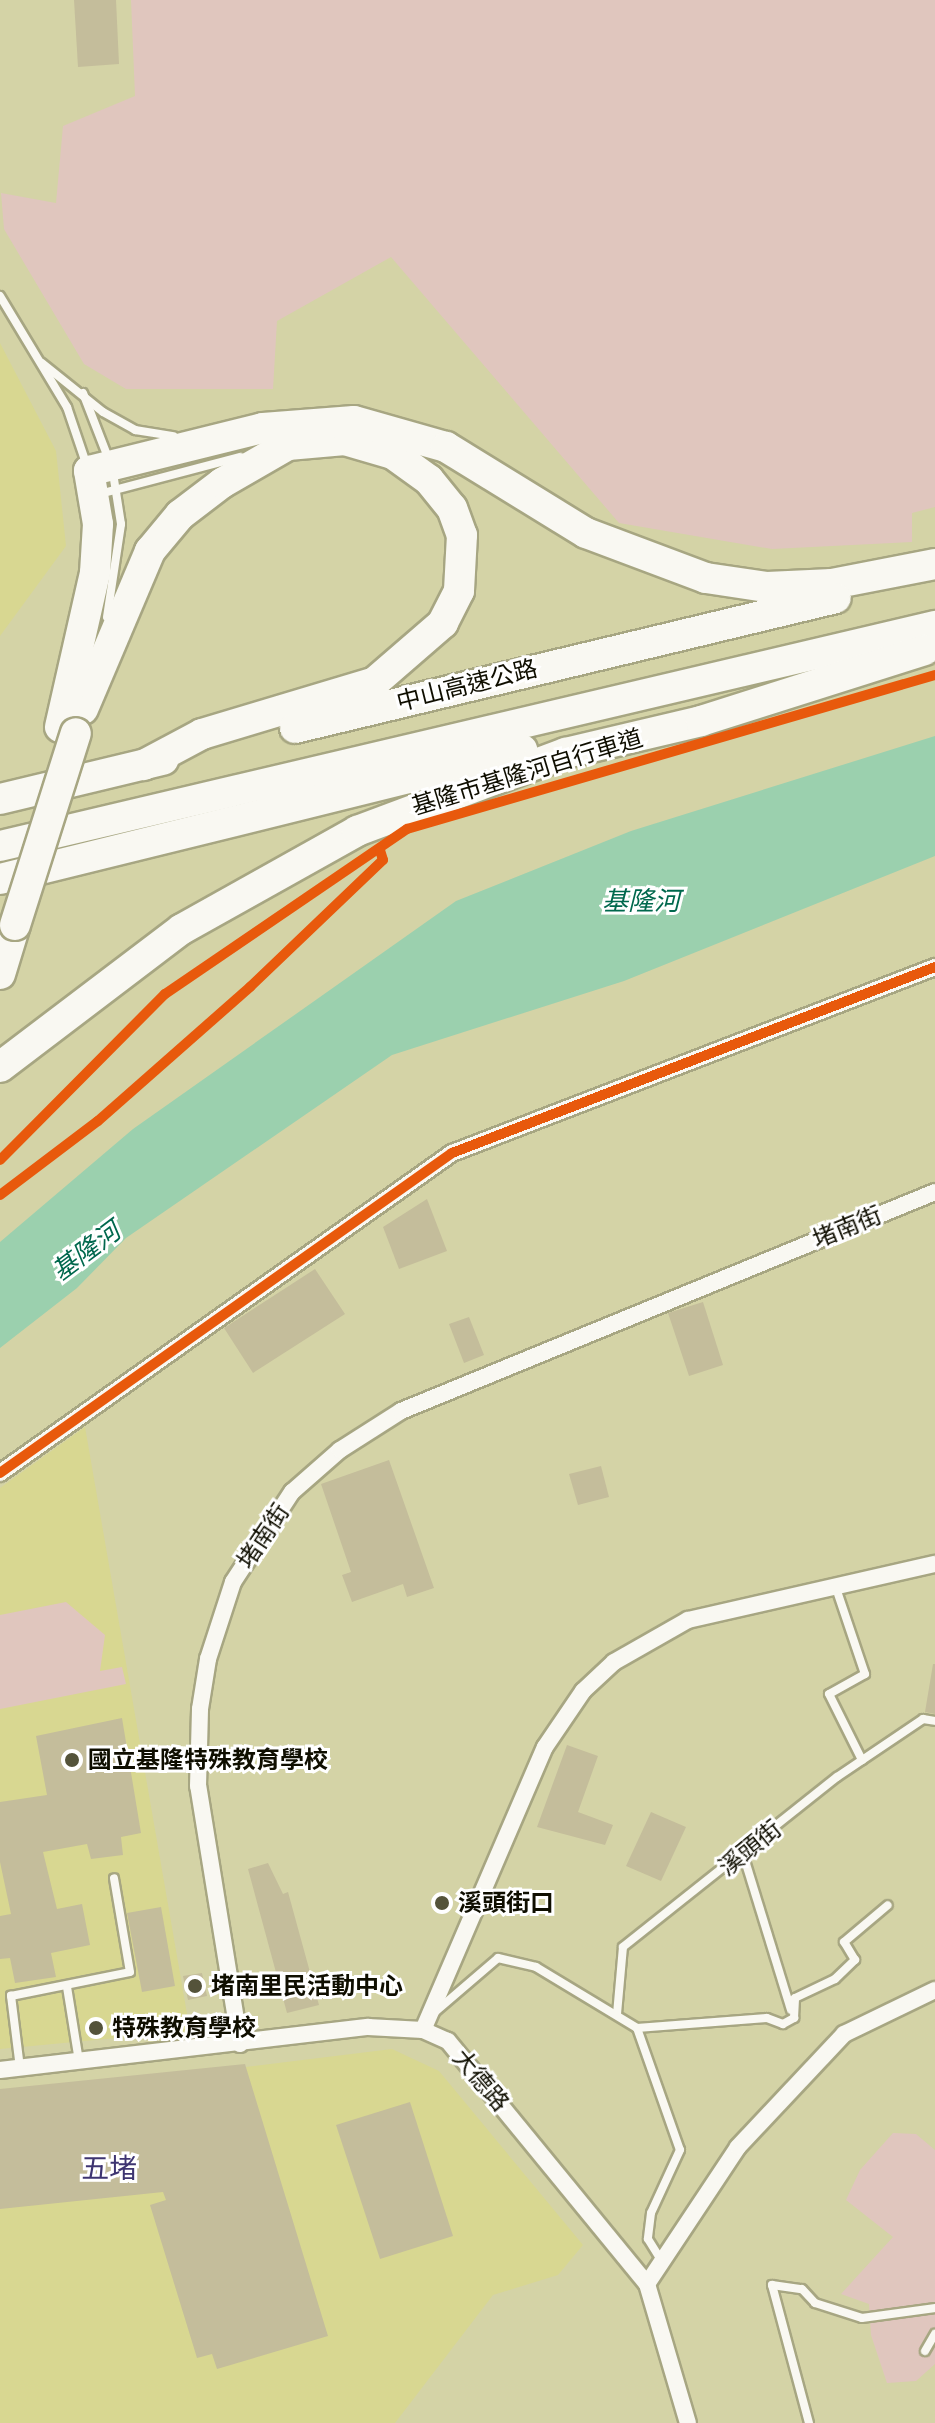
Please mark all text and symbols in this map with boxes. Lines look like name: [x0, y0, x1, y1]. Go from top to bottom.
street label: 中山高速公路: [394, 654, 540, 716]
street label: 基隆市基隆河自行車道: [408, 723, 646, 821]
water label: 基隆河: [602, 885, 680, 917]
street label: 堵南街: [808, 1200, 886, 1254]
water label: 基隆河: [45, 1215, 127, 1287]
street label: 堵南街: [231, 1498, 295, 1574]
place label: 國立基隆特殊教育學校: [88, 1746, 328, 1774]
marker: 國立基隆特殊教育學校: [63, 1751, 81, 1769]
street label: 溪頭街: [713, 1814, 787, 1882]
place label: 溪頭街口: [458, 1889, 554, 1917]
marker: 溪頭街口: [433, 1894, 451, 1912]
place label: 堵南里民活動中心: [211, 1972, 403, 2000]
marker: 堵南里民活動中心: [186, 1977, 204, 1995]
place label: 特殊教育學校: [112, 2014, 256, 2042]
marker: 特殊教育學校: [87, 2019, 105, 2037]
street label: 大德路: [447, 2043, 515, 2117]
district label: 五堵: [81, 2151, 137, 2185]

